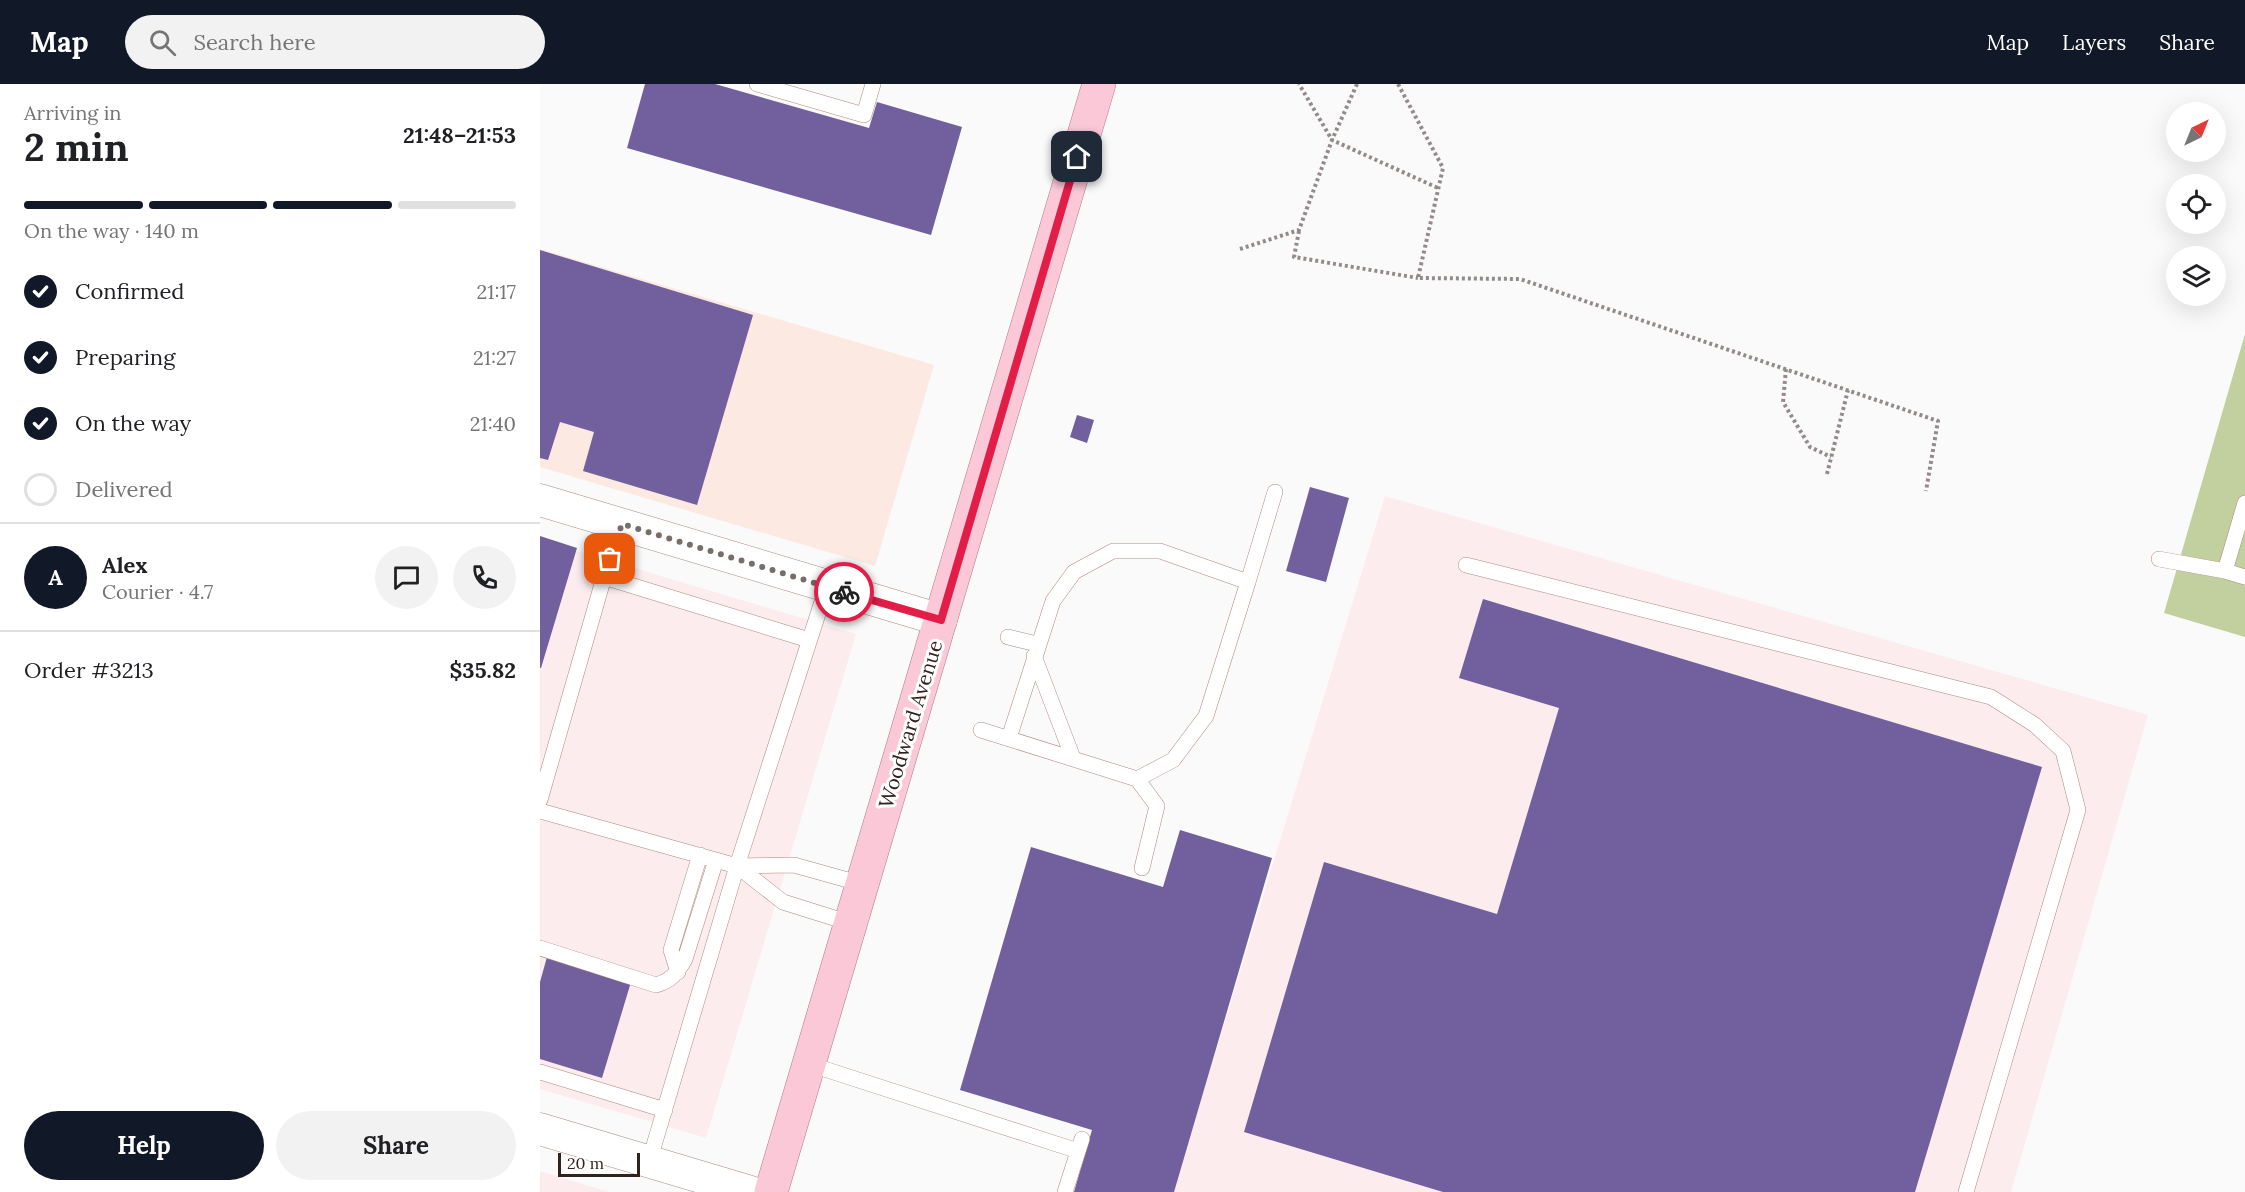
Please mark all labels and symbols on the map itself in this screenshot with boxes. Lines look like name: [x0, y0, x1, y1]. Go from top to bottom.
north arrow: [2166, 102, 2226, 162]
pin: [1051, 131, 1102, 182]
pin: [584, 533, 635, 584]
courier: [814, 562, 874, 622]
street label: Woodward Avenue: [873, 637, 947, 811]
scale bar: [558, 1150, 640, 1178]

